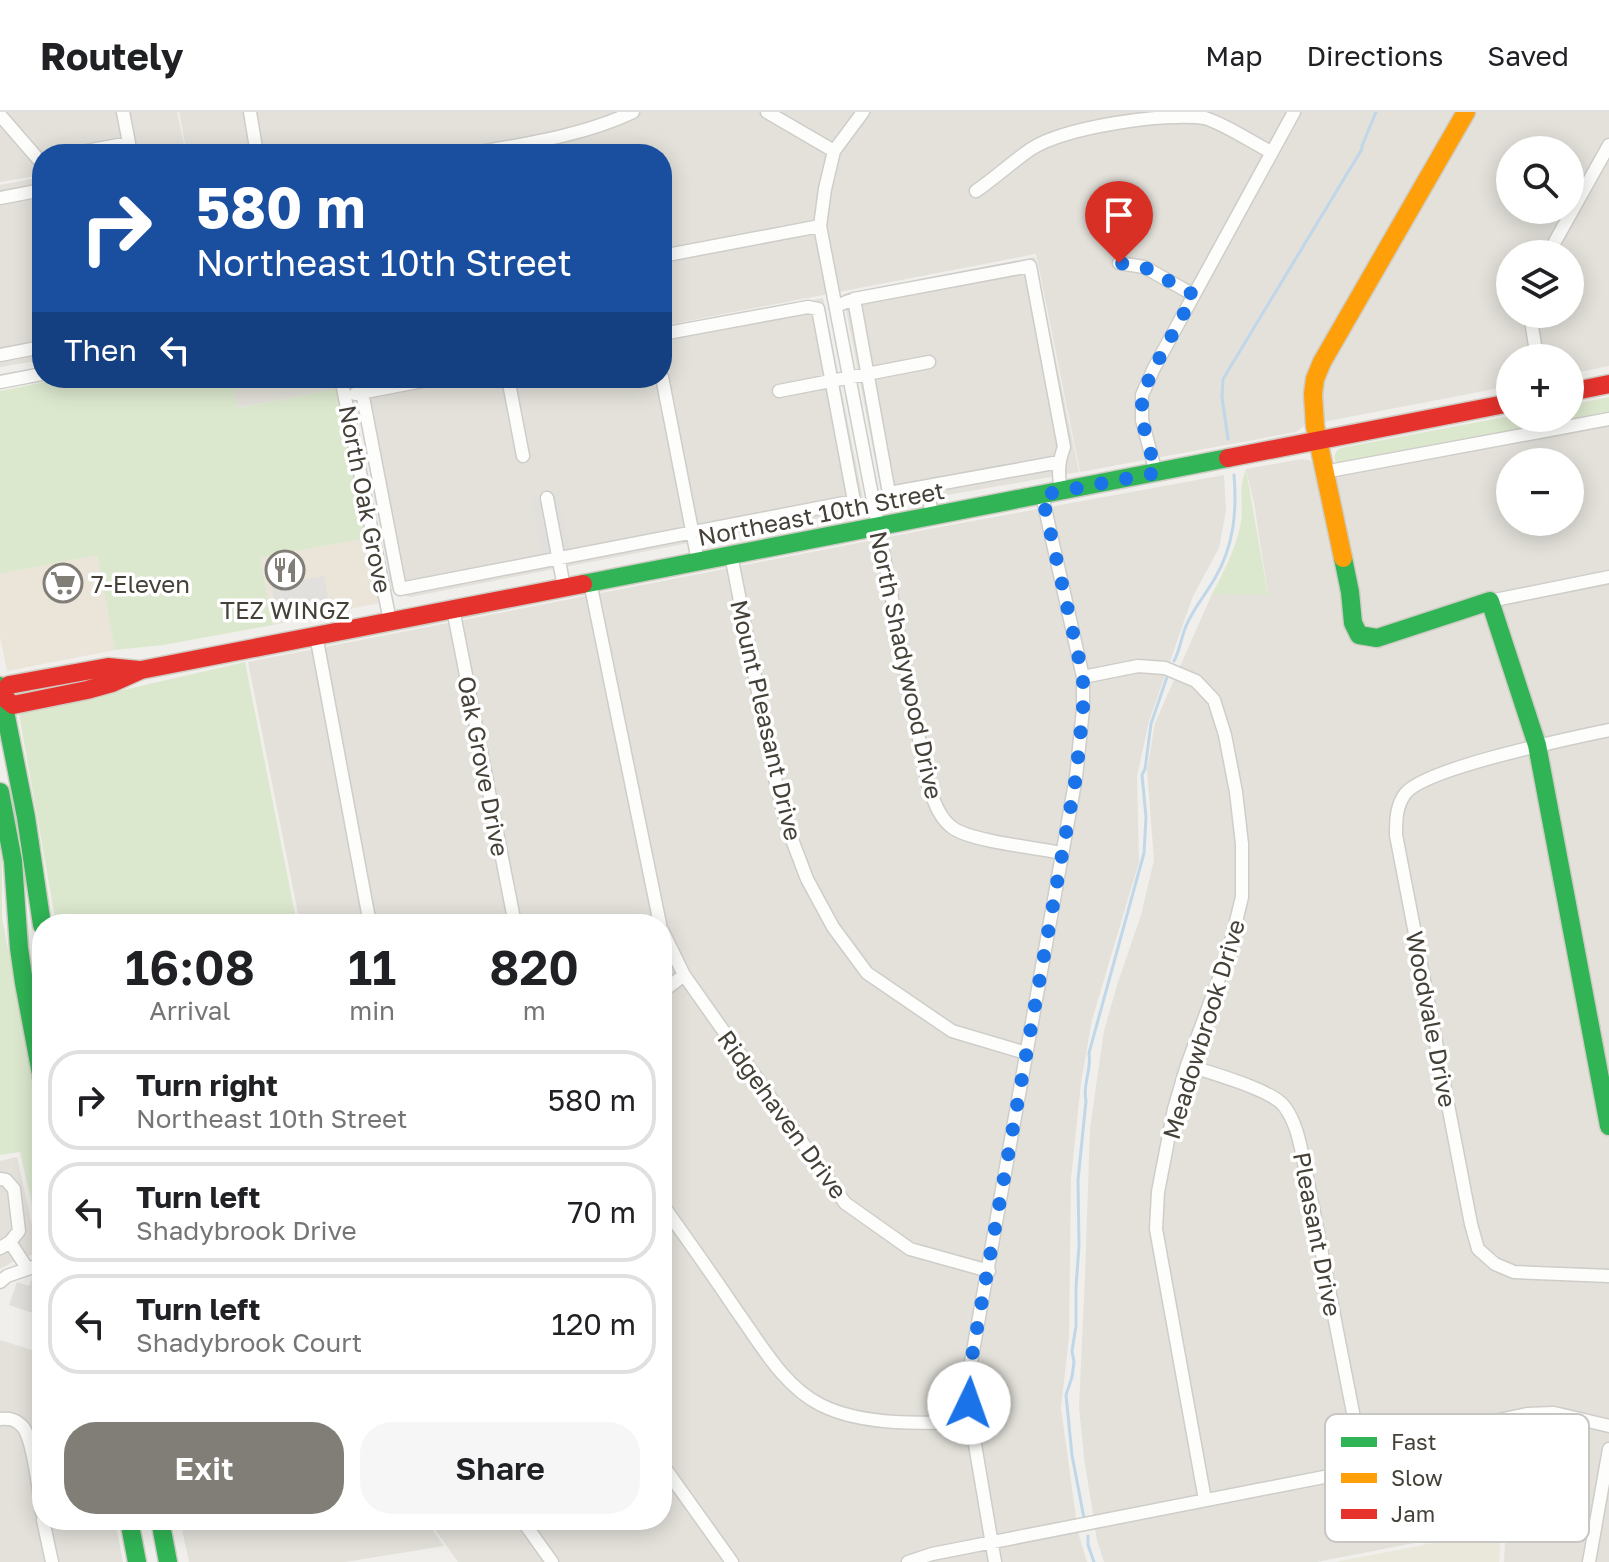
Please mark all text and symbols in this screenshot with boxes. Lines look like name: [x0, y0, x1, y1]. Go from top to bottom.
text: Routely: [40, 33, 184, 78]
text: Map: [1205, 39, 1262, 72]
text: Directions: [1306, 39, 1443, 72]
text: Saved: [1487, 39, 1569, 72]
map controls: [1496, 136, 1584, 536]
button: search: [1496, 136, 1584, 224]
text: 580 m: [196, 173, 365, 240]
icon: right: [64, 176, 168, 280]
pin: [1085, 181, 1153, 263]
icon: arrive: [1097, 193, 1141, 237]
button: layers: [1496, 240, 1584, 328]
text: Northeast 10th Street: [196, 241, 572, 284]
icon: left: [153, 328, 197, 372]
text: Then: [64, 332, 137, 368]
button: +: [1496, 344, 1584, 432]
street label: North Oak Grove: [334, 403, 398, 595]
button: −: [1496, 448, 1584, 536]
street label: Northeast 10th Street: [695, 475, 947, 551]
street label: North Shadywood Drive: [864, 528, 950, 802]
restaurant icon: TEZ WINGZ: [264, 549, 306, 591]
supermarket icon: 7-Eleven: [42, 562, 84, 604]
place label: 7-Eleven: [91, 569, 190, 598]
place label: TEZ WINGZ: [220, 595, 350, 624]
street label: Mount Pleasant Drive: [725, 597, 809, 843]
street label: Oak Grove Drive: [452, 673, 516, 859]
street label: Meadowbrook Drive: [1156, 916, 1250, 1142]
street label: Woodvale Drive: [1401, 928, 1463, 1110]
text: 16:08: [125, 938, 255, 996]
text: 11: [348, 938, 396, 996]
text: 820: [489, 938, 579, 996]
text: Arrival: [149, 995, 231, 1026]
text: min: [349, 995, 395, 1026]
text: m: [523, 995, 546, 1026]
street label: Ridgehaven Drive: [712, 1024, 854, 1204]
text: Turn right: [136, 1067, 278, 1103]
icon: right: [68, 1078, 112, 1122]
text: 580 m: [548, 1082, 636, 1118]
text: Northeast 10th Street: [136, 1103, 407, 1134]
street label: Pleasant Drive: [1288, 1150, 1348, 1318]
text: Turn left: [136, 1179, 261, 1215]
icon: left: [68, 1190, 112, 1234]
text: 70 m: [567, 1194, 636, 1230]
text: Shadybrook Drive: [136, 1215, 357, 1246]
text: Turn left: [136, 1291, 261, 1327]
icon: left: [68, 1302, 112, 1346]
text: 120 m: [551, 1306, 636, 1342]
text: Shadybrook Court: [136, 1327, 362, 1358]
position arrow: [927, 1361, 1011, 1445]
legend: [1325, 1414, 1589, 1542]
button: Exit: [64, 1422, 344, 1514]
button: Share: [360, 1422, 640, 1514]
text: Fast: [1391, 1428, 1437, 1455]
text: Slow: [1391, 1464, 1443, 1491]
text: Jam: [1391, 1500, 1435, 1527]

